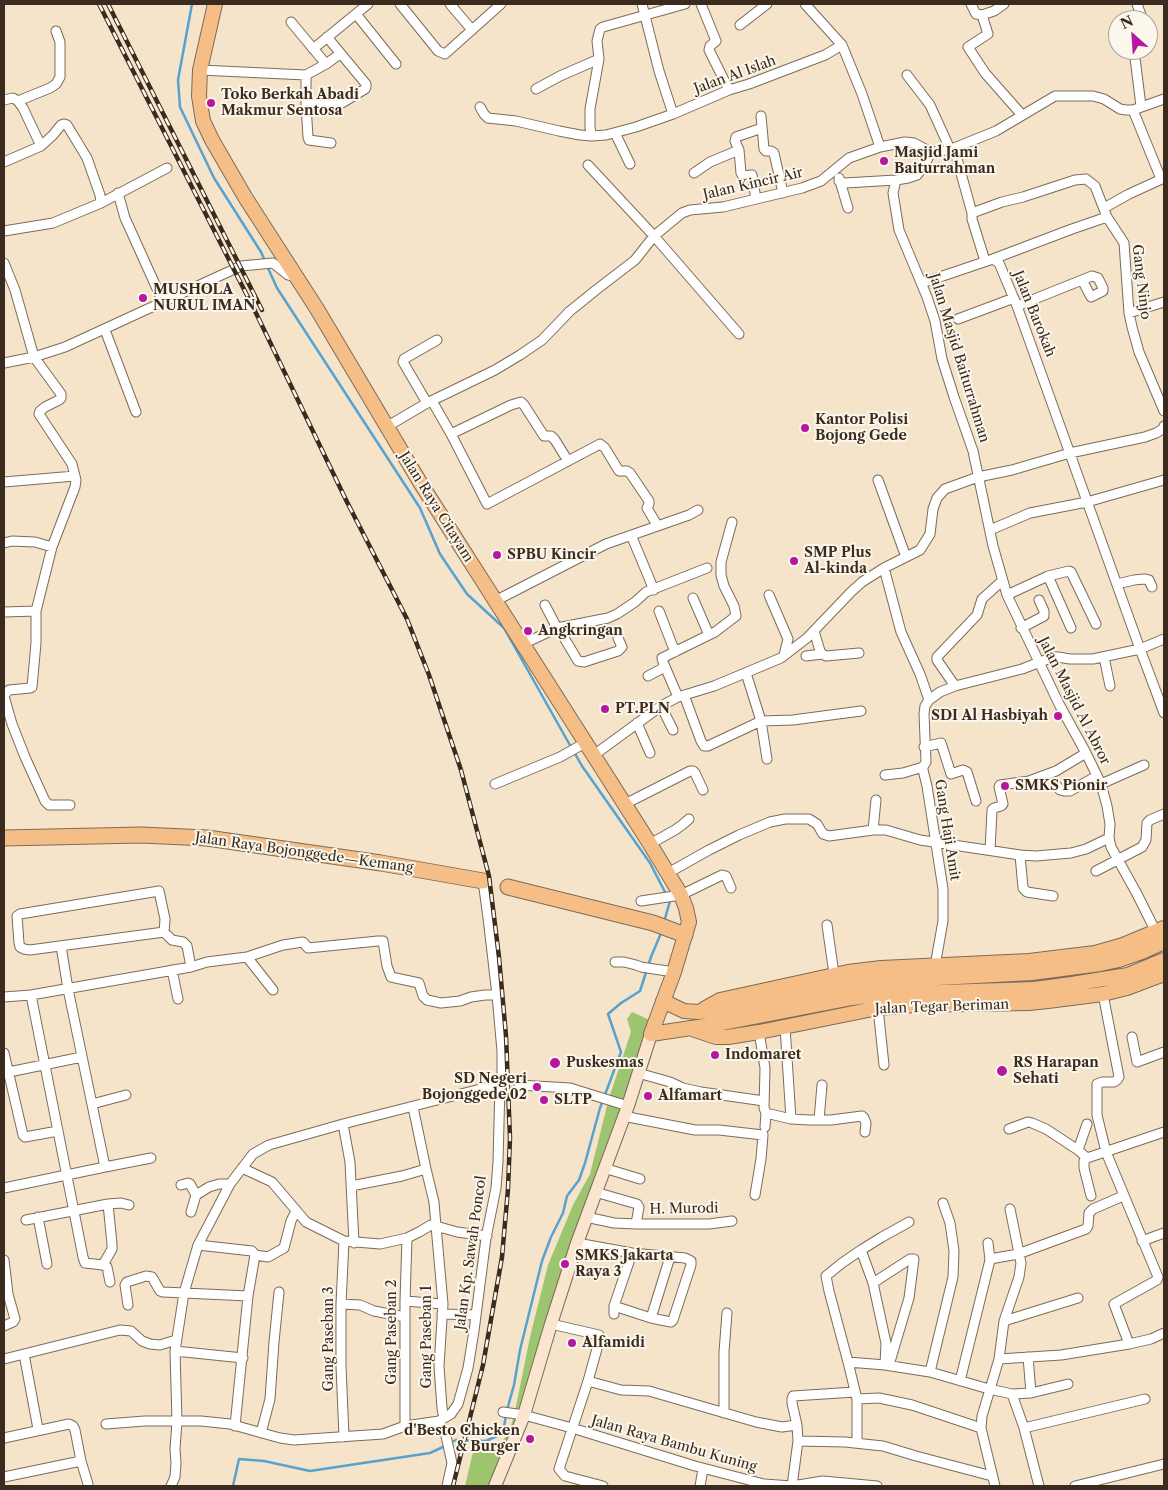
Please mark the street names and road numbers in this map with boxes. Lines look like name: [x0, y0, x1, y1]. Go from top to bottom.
street label: Jalan Al Islah: [692, 52, 778, 98]
street label: Jalan Kincir Air: [701, 164, 805, 204]
street label: Gang Ninjo: [1128, 243, 1154, 321]
street label: Jalan Barokah: [1009, 268, 1059, 360]
street label: Jalan Masjid Baiturrahman: [925, 271, 993, 445]
street label: Jalan Raya Citayam: [395, 449, 477, 565]
street label: Jalan Masjid Al Abror: [1034, 634, 1114, 768]
street label: Gang Haji Amit: [931, 778, 963, 882]
street label: Jalan Raya Bojonggede—Kemang: [194, 829, 414, 877]
street label: Jalan Tegar Beriman: [875, 996, 1009, 1018]
street label: Jalan Kp. Sawah Poncol: [452, 1175, 490, 1331]
street label: H. Murodi: [649, 1200, 719, 1218]
street label: Gang Paseban 2: [384, 1279, 400, 1385]
street label: Gang Paseban 1: [419, 1285, 435, 1389]
street label: Gang Paseban 3: [321, 1287, 337, 1391]
street label: Jalan Raya Bambu Kuning: [589, 1412, 759, 1476]

